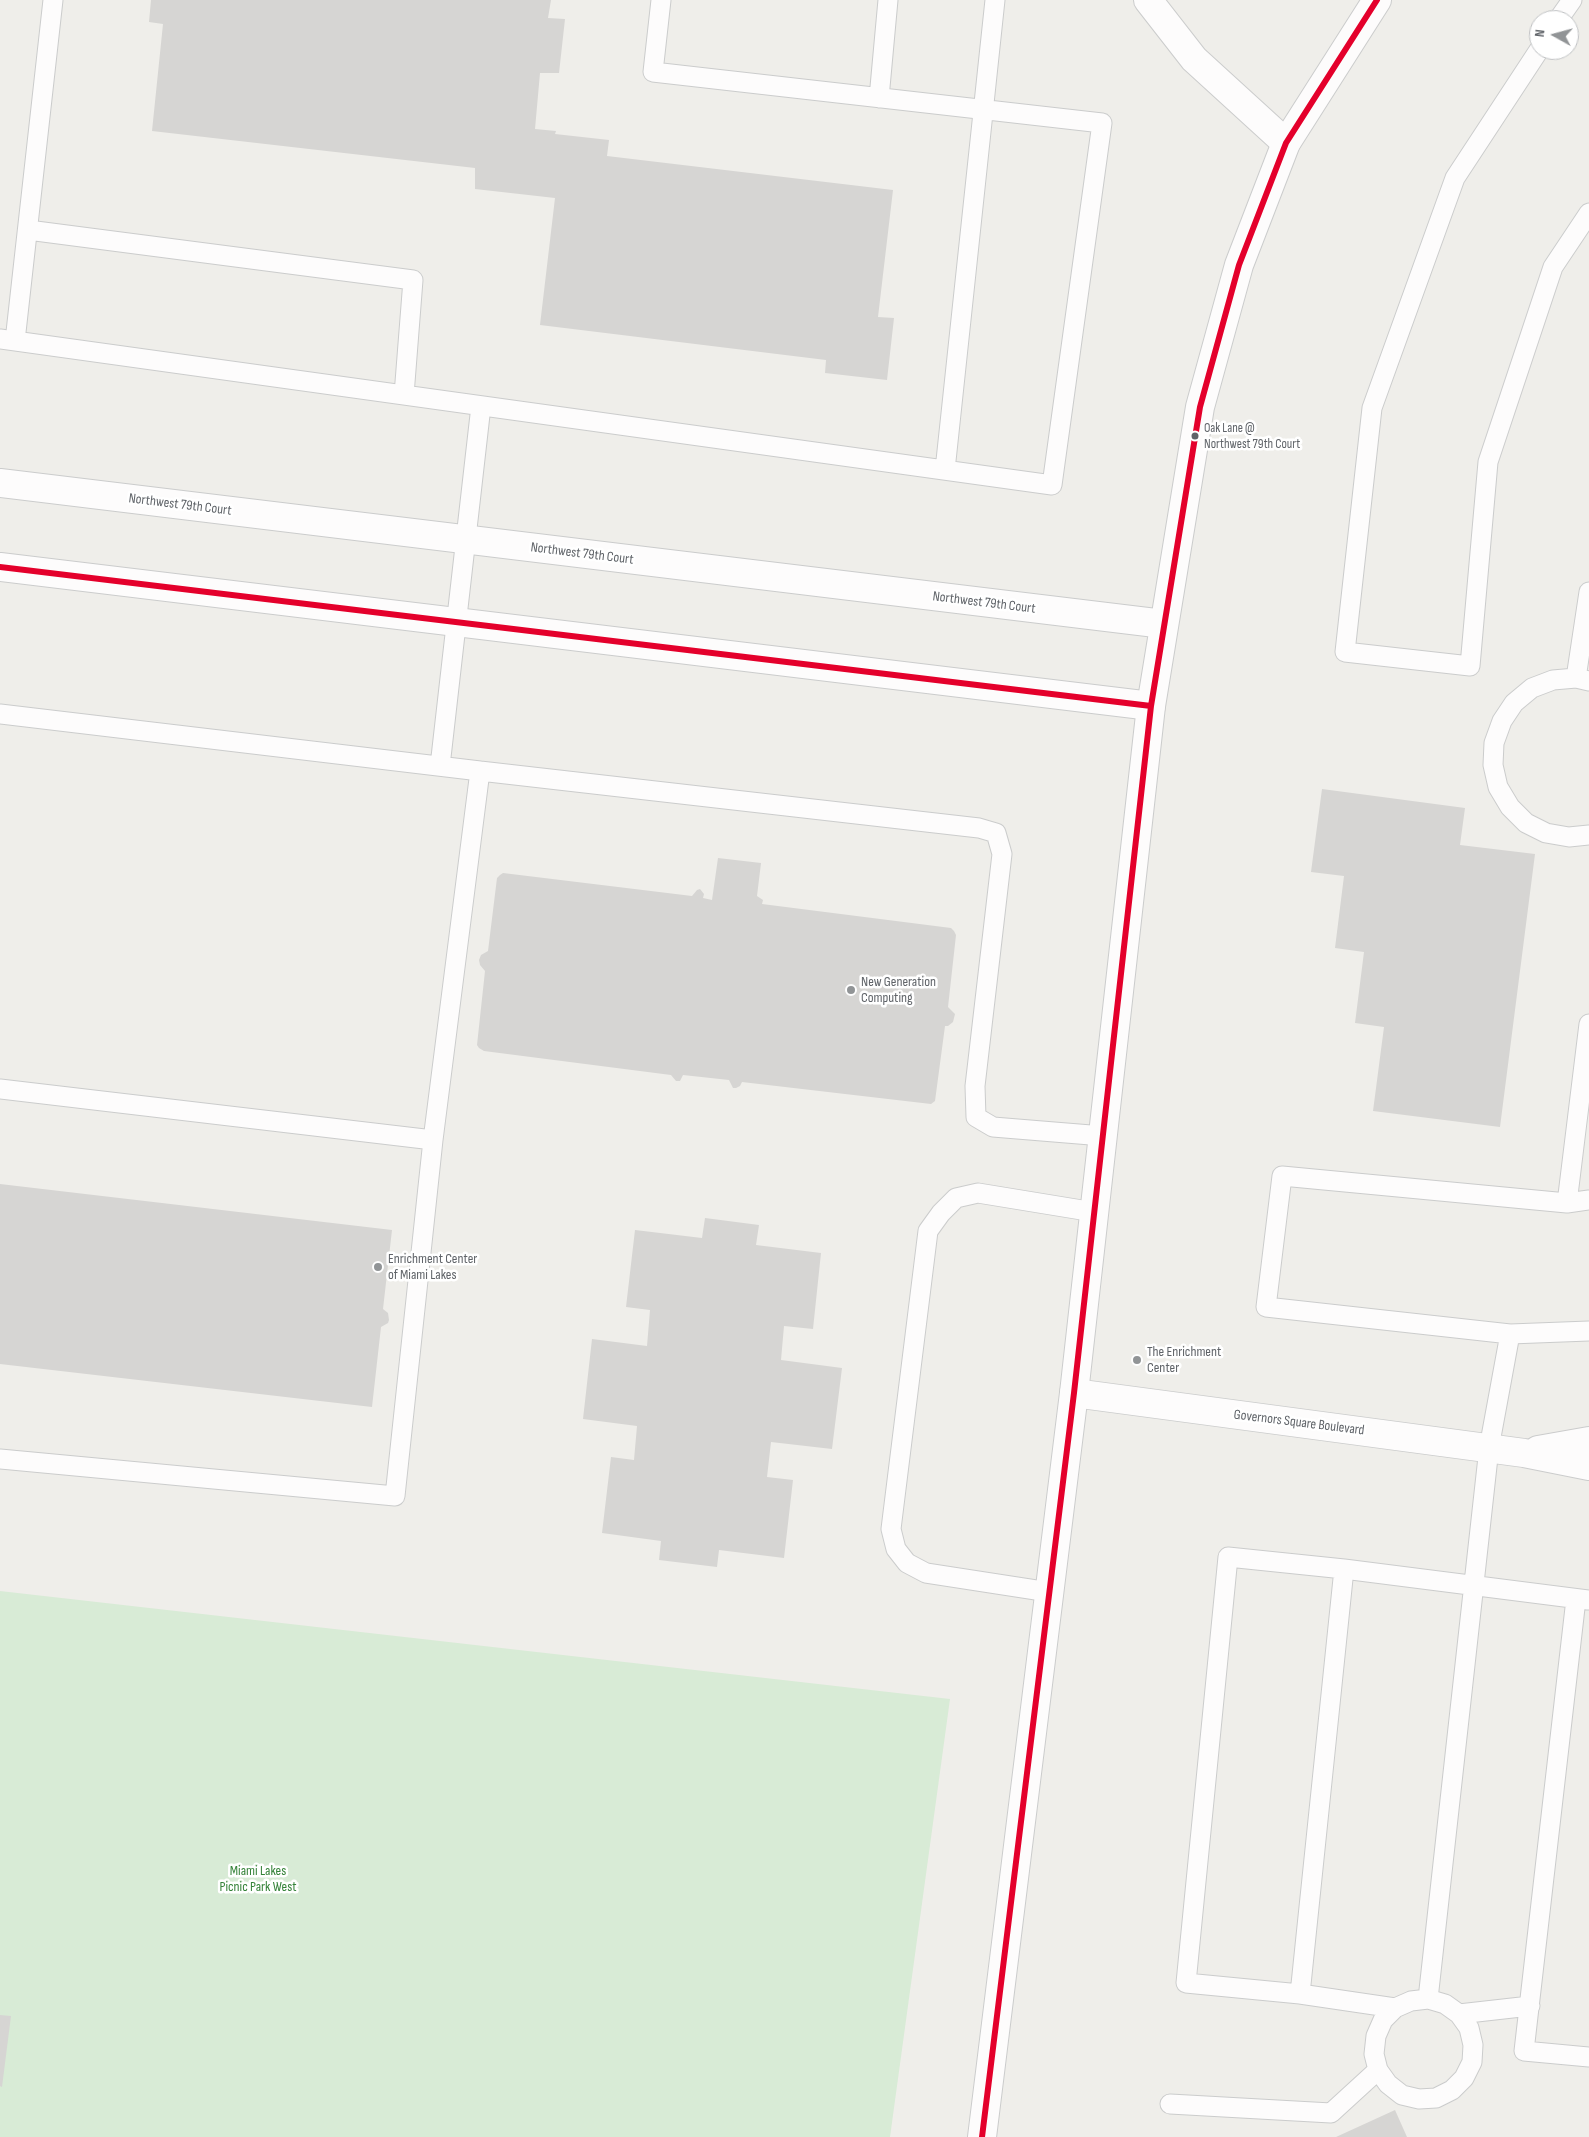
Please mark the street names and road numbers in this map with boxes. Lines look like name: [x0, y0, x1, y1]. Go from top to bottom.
street label: Northwest 79th Court: [128, 490, 232, 520]
street label: Northwest 79th Court: [530, 539, 634, 569]
street label: Northwest 79th Court: [932, 588, 1036, 618]
street label: Governors Square Boulevard: [1233, 1407, 1365, 1439]

